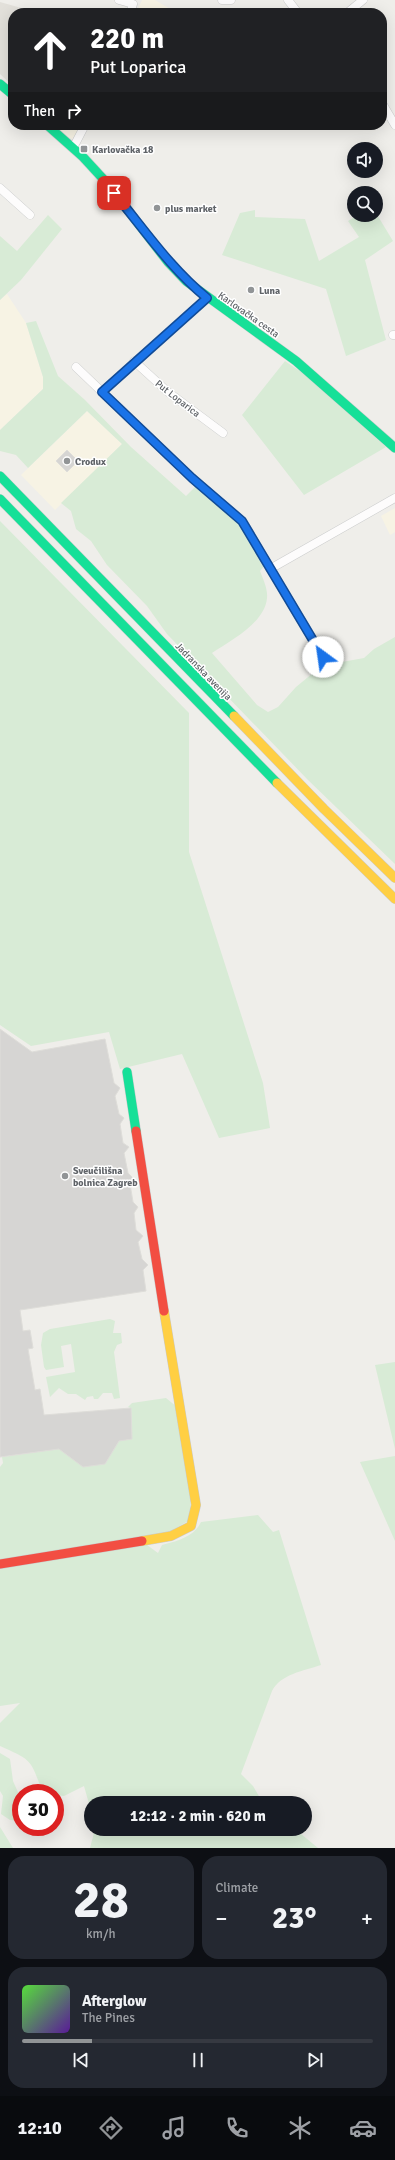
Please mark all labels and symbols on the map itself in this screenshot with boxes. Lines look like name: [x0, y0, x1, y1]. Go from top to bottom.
marker: Karlovačka 18: [79, 144, 89, 154]
place label: Karlovačka 18: [92, 144, 154, 156]
pin: [97, 176, 131, 210]
marker: plus market: [152, 203, 162, 213]
place label: plus market: [165, 203, 217, 215]
marker: Luna: [246, 285, 256, 295]
place label: Luna: [259, 285, 280, 297]
street label: Karlovačka cesta: [216, 289, 281, 340]
street label: Put Loparica: [153, 378, 202, 420]
marker: Crodux: [62, 456, 72, 466]
place label: Crodux: [75, 456, 106, 468]
position arrow: [302, 636, 344, 678]
street label: Jadranska avenija: [173, 640, 234, 703]
place label: Sveučilišna bolnica Zagreb: [73, 1165, 138, 1189]
marker: Sveučilišna bolnica Zagreb: [60, 1171, 70, 1181]
speed limit sign: 30: [12, 1784, 64, 1836]

